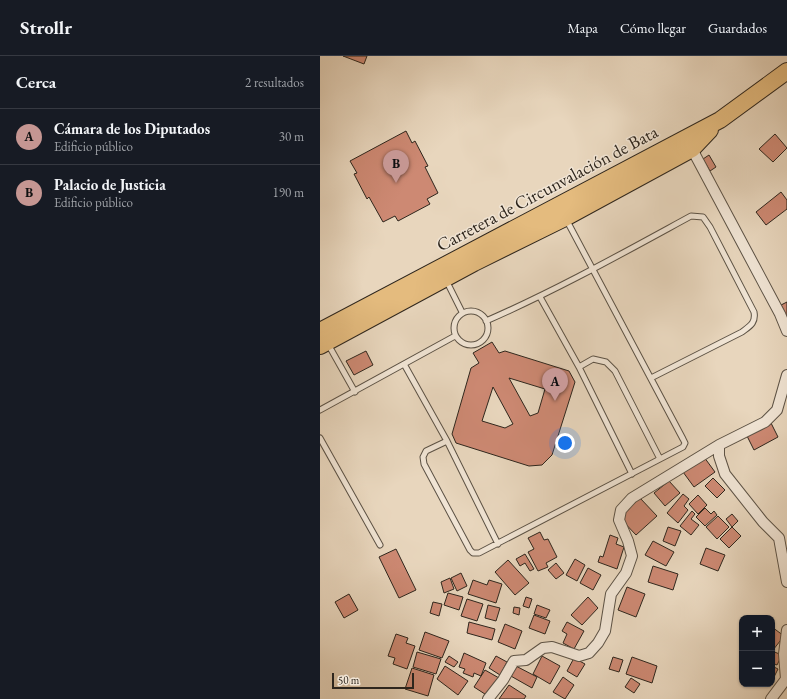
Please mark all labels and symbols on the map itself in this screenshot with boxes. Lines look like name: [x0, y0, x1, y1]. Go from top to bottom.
street label: Carretera de Circunvalación de Bata: [432, 119, 662, 256]
pin: B: [383, 150, 409, 183]
pin: A: [542, 368, 568, 401]
your location: [555, 433, 575, 453]
scale bar: [332, 671, 414, 690]

